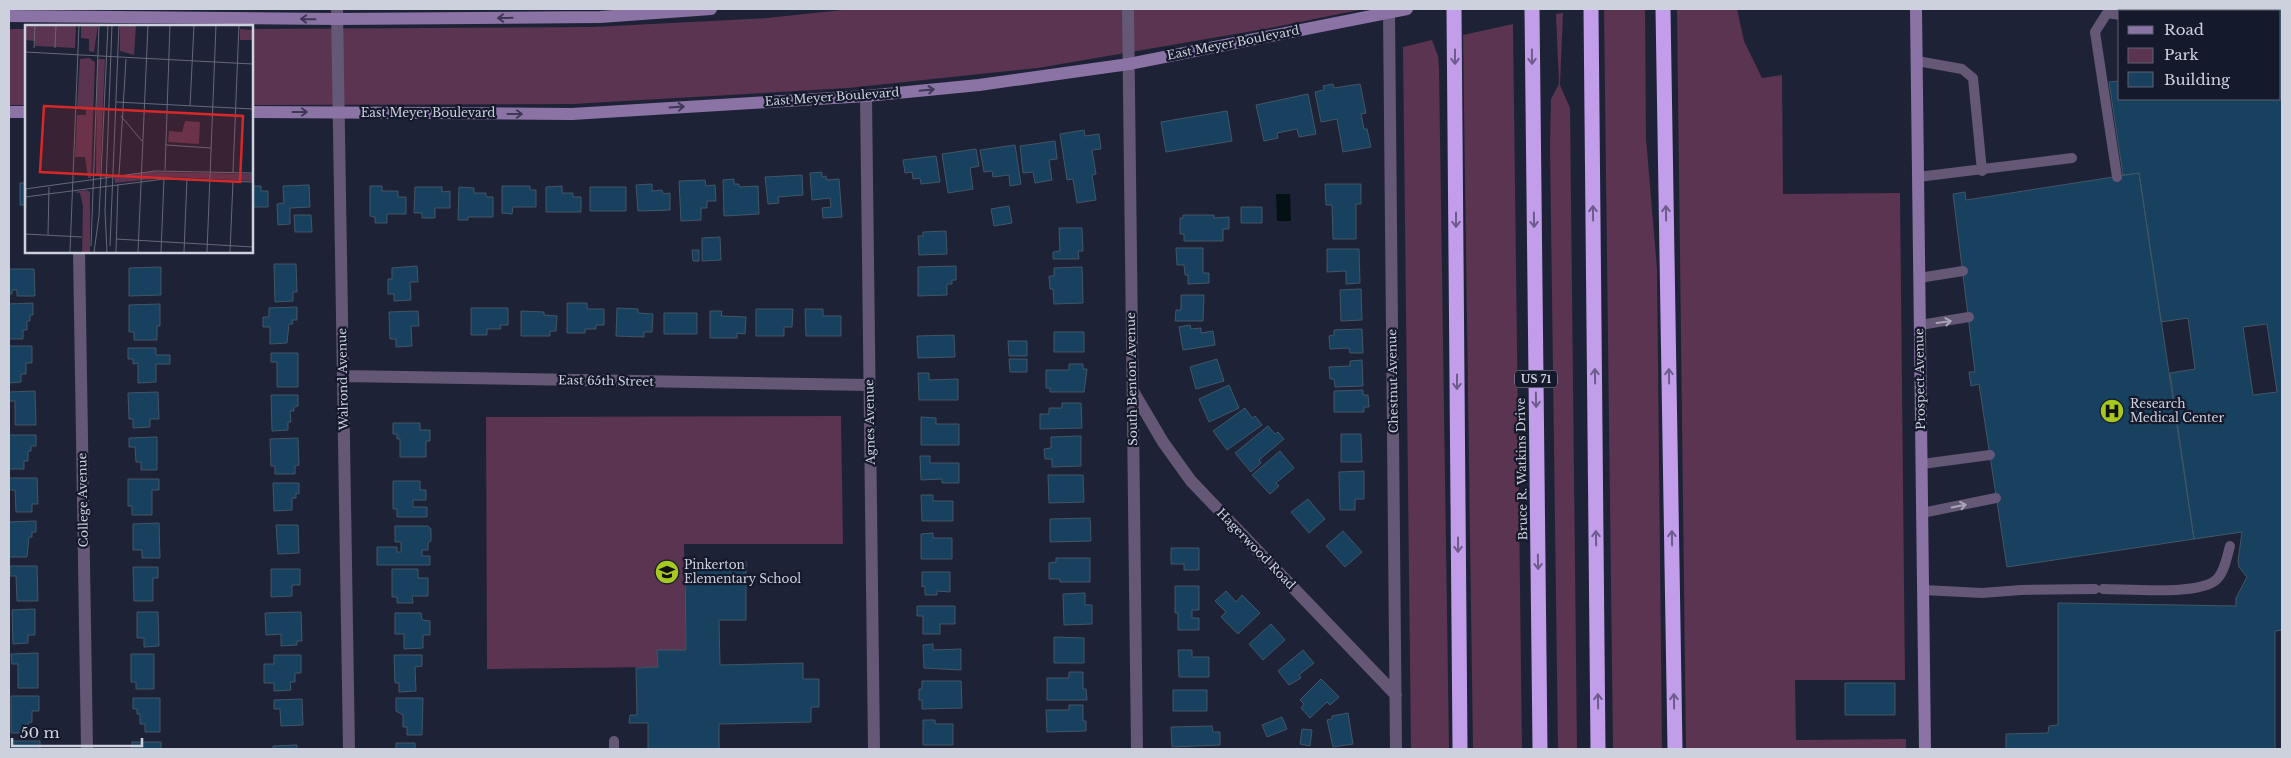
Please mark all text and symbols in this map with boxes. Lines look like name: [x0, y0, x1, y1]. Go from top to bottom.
legend: [2118, 10, 2281, 100]
one-way arrow: [497, 13, 514, 23]
one-way arrow: [300, 14, 316, 24]
text: Road: [2164, 20, 2204, 39]
street label: East Meyer Boulevard: [1165, 22, 1300, 63]
inset map: [25, 25, 252, 252]
text: Park: [2164, 45, 2200, 64]
one-way arrow: [1450, 49, 1460, 65]
one-way arrow: [1527, 49, 1537, 65]
text: Building: [2164, 70, 2231, 89]
street label: East Meyer Boulevard: [764, 84, 900, 109]
one-way arrow: [918, 85, 934, 95]
one-way arrow: [669, 103, 685, 112]
street label: East Meyer Boulevard: [361, 105, 495, 120]
one-way arrow: [292, 107, 308, 117]
one-way arrow: [507, 109, 523, 118]
one-way arrow: [1588, 205, 1598, 222]
one-way arrow: [1661, 205, 1671, 222]
one-way arrow: [1451, 212, 1461, 228]
one-way arrow: [1529, 212, 1539, 228]
street label: South Benton Avenue: [1123, 312, 1140, 446]
one-way arrow: [1936, 317, 1952, 327]
street label: Walrond Avenue: [334, 328, 351, 431]
street label: Prospect Avenue: [1911, 328, 1928, 430]
street label: Chestnut Avenue: [1384, 329, 1401, 433]
one-way arrow: [1590, 368, 1600, 384]
one-way arrow: [1664, 368, 1674, 384]
road number: US 71: [1515, 370, 1557, 388]
street label: East 65th Street: [558, 372, 654, 389]
one-way arrow: [1452, 374, 1462, 390]
street label: Agnes Avenue: [861, 379, 878, 466]
one-way arrow: [1531, 392, 1541, 408]
place label: Research Medical Center: [2130, 396, 2224, 425]
street label: Bruce R. Watkins Drive: [1513, 398, 1530, 540]
hospital icon: Research Medical Center: [2099, 398, 2125, 424]
street label: College Avenue: [74, 452, 91, 548]
one-way arrow: [1951, 501, 1967, 511]
street label: Hagerwood Road: [1214, 505, 1299, 592]
one-way arrow: [1591, 530, 1601, 546]
one-way arrow: [1667, 530, 1676, 546]
one-way arrow: [1453, 536, 1463, 553]
one-way arrow: [1533, 554, 1543, 570]
place label: Pinkerton Elementary School: [684, 557, 801, 586]
school or university icon: Pinkerton Elementary School: [654, 559, 680, 585]
one-way arrow: [1593, 693, 1603, 709]
one-way arrow: [1669, 693, 1679, 709]
scale bar: [12, 716, 142, 748]
text: 50 m: [20, 723, 60, 742]

